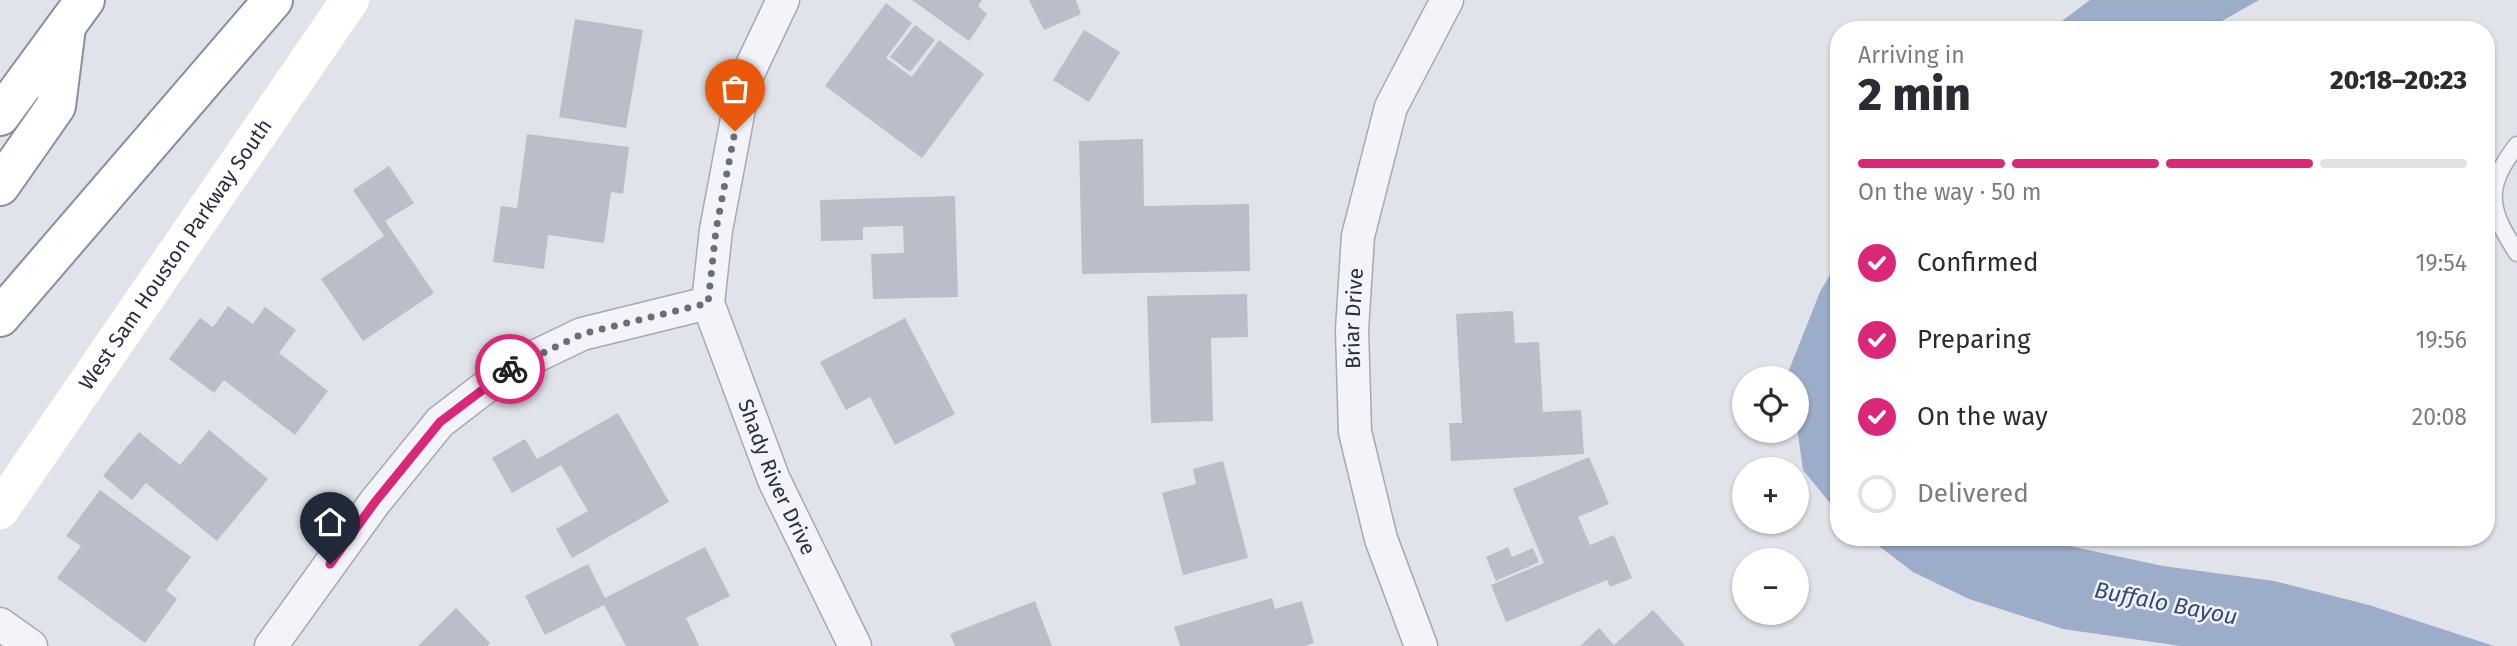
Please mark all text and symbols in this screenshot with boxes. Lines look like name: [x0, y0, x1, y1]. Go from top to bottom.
text: Arriving in: [1858, 41, 1965, 69]
pin: [705, 59, 765, 131]
text: 20:18–20:23: [2330, 65, 2467, 96]
text: 2 min: [1858, 67, 1971, 122]
icon: bag: [716, 70, 754, 108]
street label: West Sam Houston Parkway South: [73, 114, 278, 395]
text: On the way · 50 m: [1858, 178, 2041, 206]
icon: check: [1858, 244, 1896, 282]
text: Confirmed: [1917, 247, 2038, 278]
text: 19:54: [2416, 249, 2467, 277]
street label: Briar Drive: [1339, 267, 1369, 369]
icon: check: [1858, 321, 1896, 359]
text: Preparing: [1917, 324, 2030, 355]
text: 19:56: [2416, 326, 2467, 354]
courier: [475, 334, 545, 404]
icon: bike: [491, 350, 529, 388]
map controls: [1732, 366, 1809, 625]
button: locate: [1732, 366, 1809, 443]
street label: Shady River Drive: [732, 396, 822, 559]
icon: check: [1858, 398, 1896, 436]
text: On the way: [1917, 401, 2048, 432]
text: 20:08: [2412, 403, 2467, 431]
button: +: [1732, 457, 1809, 534]
text: Delivered: [1917, 478, 2029, 509]
pin: [300, 492, 360, 564]
icon: home: [311, 503, 349, 541]
button: −: [1732, 548, 1809, 625]
water label: Buffalo Bayou: [2092, 575, 2240, 631]

